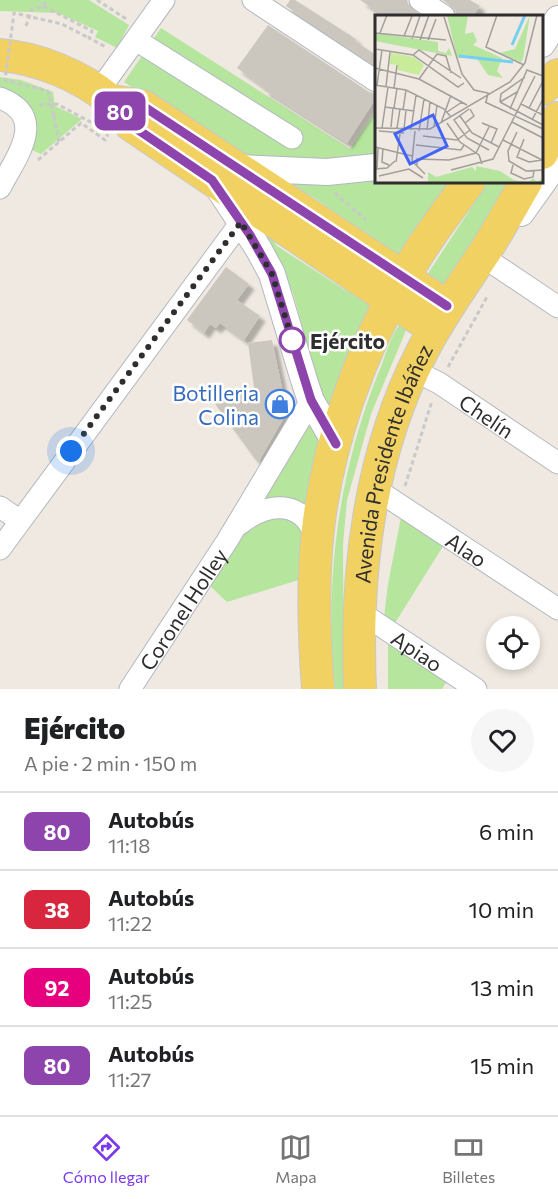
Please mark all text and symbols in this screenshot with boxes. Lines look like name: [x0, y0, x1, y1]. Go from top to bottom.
inset map: [375, 15, 543, 183]
line badge: 80: [93, 92, 147, 130]
text: 80: [107, 99, 133, 124]
marker: Ejército: [279, 327, 305, 353]
place label: Ejército: [310, 328, 385, 353]
street label: Avenida Presidente Ibáñez: [349, 339, 437, 584]
place label: Botilleria Colina: [173, 380, 259, 429]
shop icon: Botilleria Colina: [264, 388, 296, 420]
street label: Chelín: [455, 388, 519, 443]
your location: [56, 436, 86, 466]
street label: Alao: [442, 527, 492, 571]
street label: Coronel Holley: [134, 543, 232, 674]
map controls: [486, 616, 540, 670]
button: locate: [486, 616, 540, 670]
street label: Apiao: [387, 624, 448, 676]
button: heart: [471, 709, 534, 772]
text: Ejército: [24, 711, 125, 745]
text: A pie · 2 min · 150 m: [24, 751, 197, 775]
text: Autobús: [108, 806, 194, 833]
text: 6 min: [479, 818, 534, 845]
text: 80: [44, 819, 70, 844]
text: 11:18: [108, 833, 151, 857]
text: Autobús: [108, 884, 194, 911]
text: 10 min: [469, 896, 534, 923]
text: 38: [44, 897, 70, 922]
text: 11:22: [108, 911, 152, 935]
text: Autobús: [108, 962, 194, 989]
text: 13 min: [470, 974, 534, 1001]
text: 92: [45, 975, 69, 1000]
text: 11:25: [108, 989, 152, 1013]
text: Autobús: [108, 1040, 194, 1067]
text: 15 min: [470, 1052, 534, 1079]
text: 80: [44, 1053, 70, 1078]
text: 11:27: [108, 1067, 151, 1091]
tab: Cómo llegar: [63, 1131, 150, 1186]
tab: Mapa: [275, 1131, 317, 1186]
tab: Billetes: [442, 1131, 495, 1186]

